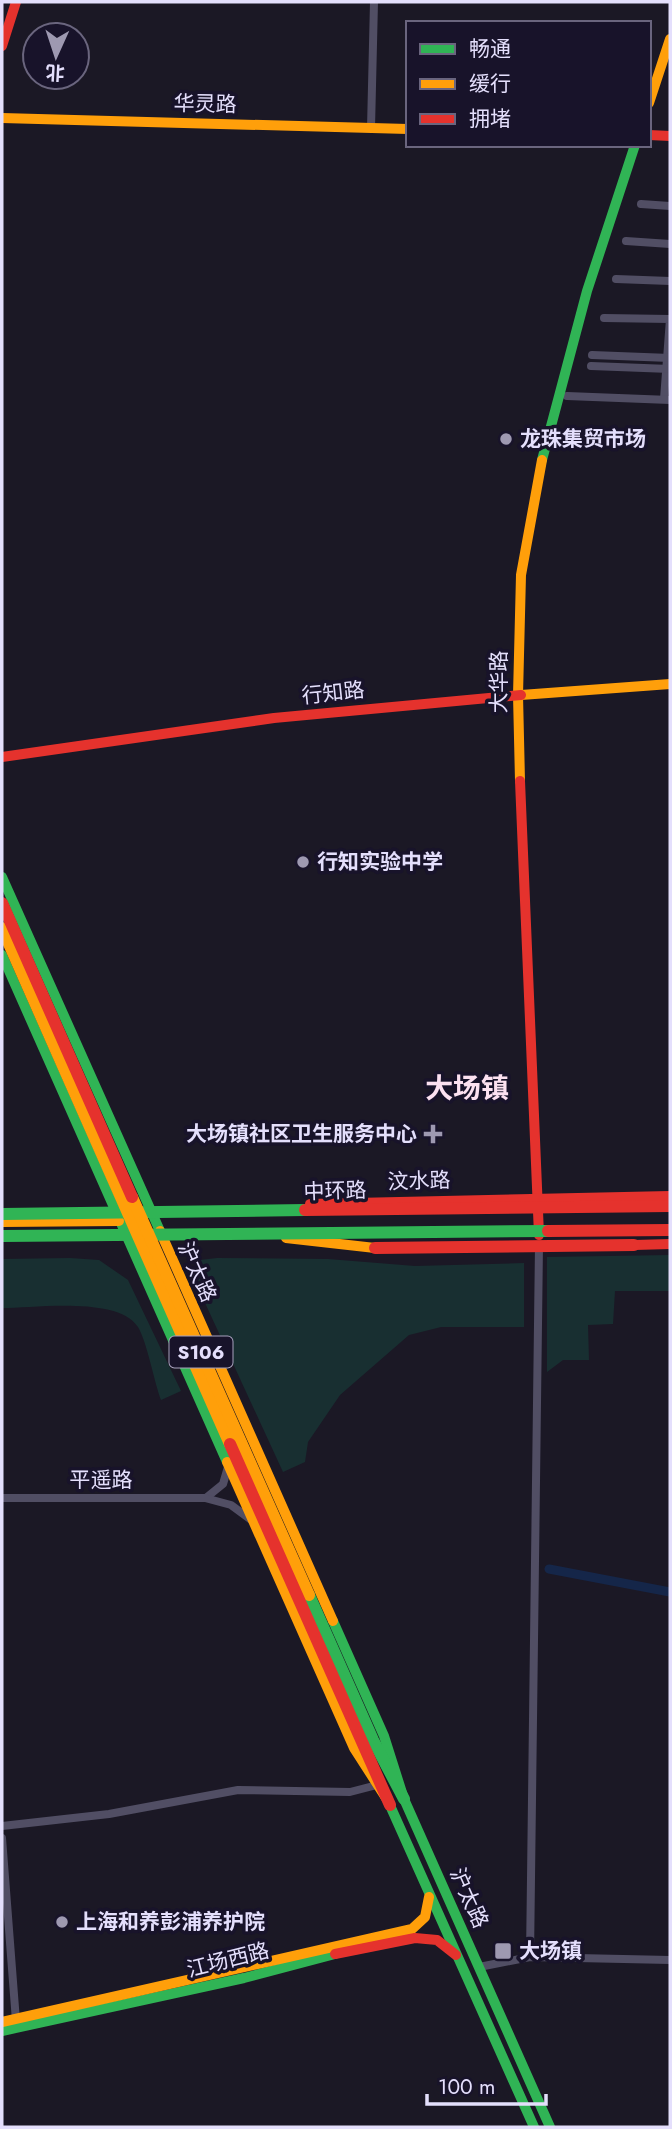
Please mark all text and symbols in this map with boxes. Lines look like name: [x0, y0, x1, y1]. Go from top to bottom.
north arrow: [21, 21, 91, 91]
legend: [406, 21, 651, 147]
text: 畅通: [469, 34, 511, 64]
text: 北: [45, 58, 65, 86]
text: 缓行: [469, 69, 511, 99]
street label: 华灵路: [173, 88, 237, 120]
text: 拥堵: [469, 104, 511, 134]
place label: 龙珠集贸市场: [520, 424, 646, 454]
marker: 龙珠集贸市场: [498, 431, 514, 447]
street label: 大华路: [484, 651, 514, 714]
street label: 行知路: [300, 675, 366, 711]
place label: 行知实验中学: [317, 847, 443, 877]
marker: 行知实验中学: [295, 854, 311, 870]
district label: 大场镇: [425, 1068, 509, 1109]
place label: 大场镇社区卫生服务中心: [186, 1119, 417, 1149]
marker: 大场镇社区卫生服务中心: [423, 1124, 443, 1144]
street label: 汶水路: [387, 1165, 451, 1197]
street label: 中环路: [303, 1175, 367, 1207]
street label: 沪太路: [170, 1237, 224, 1307]
road number: S106: [170, 1336, 232, 1368]
street label: 平遥路: [70, 1465, 133, 1495]
street label: 沪太路: [442, 1863, 496, 1933]
place label: 上海和养彭浦养护院: [76, 1907, 265, 1937]
marker: 上海和养彭浦养护院: [54, 1914, 70, 1930]
street label: 江场西路: [184, 1935, 272, 1985]
place label: 大场镇: [519, 1936, 582, 1966]
marker: 大场镇: [493, 1941, 513, 1961]
scale bar: [427, 2062, 546, 2106]
text: 100 m: [438, 2072, 495, 2102]

